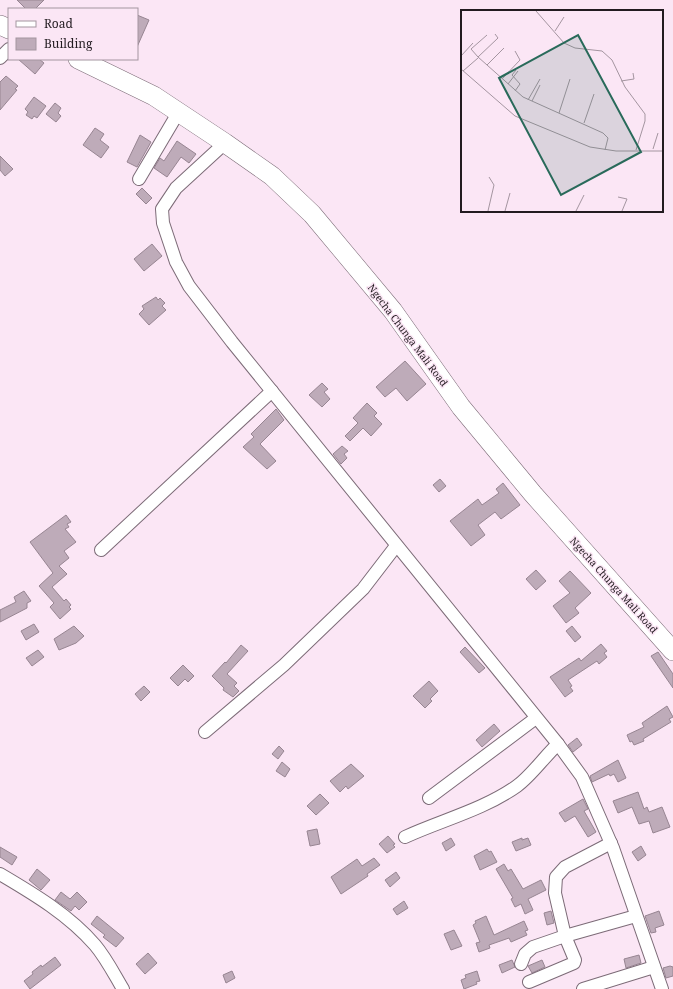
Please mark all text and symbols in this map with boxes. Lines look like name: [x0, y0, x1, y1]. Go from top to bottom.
legend: [8, 8, 138, 60]
inset map: [461, 10, 663, 212]
text: Road: [44, 15, 74, 32]
text: Building: [44, 35, 93, 52]
street label: Ngecha Chunga Mali Road: [365, 281, 451, 389]
street label: Ngecha Chunga Mali Road: [567, 534, 661, 636]

